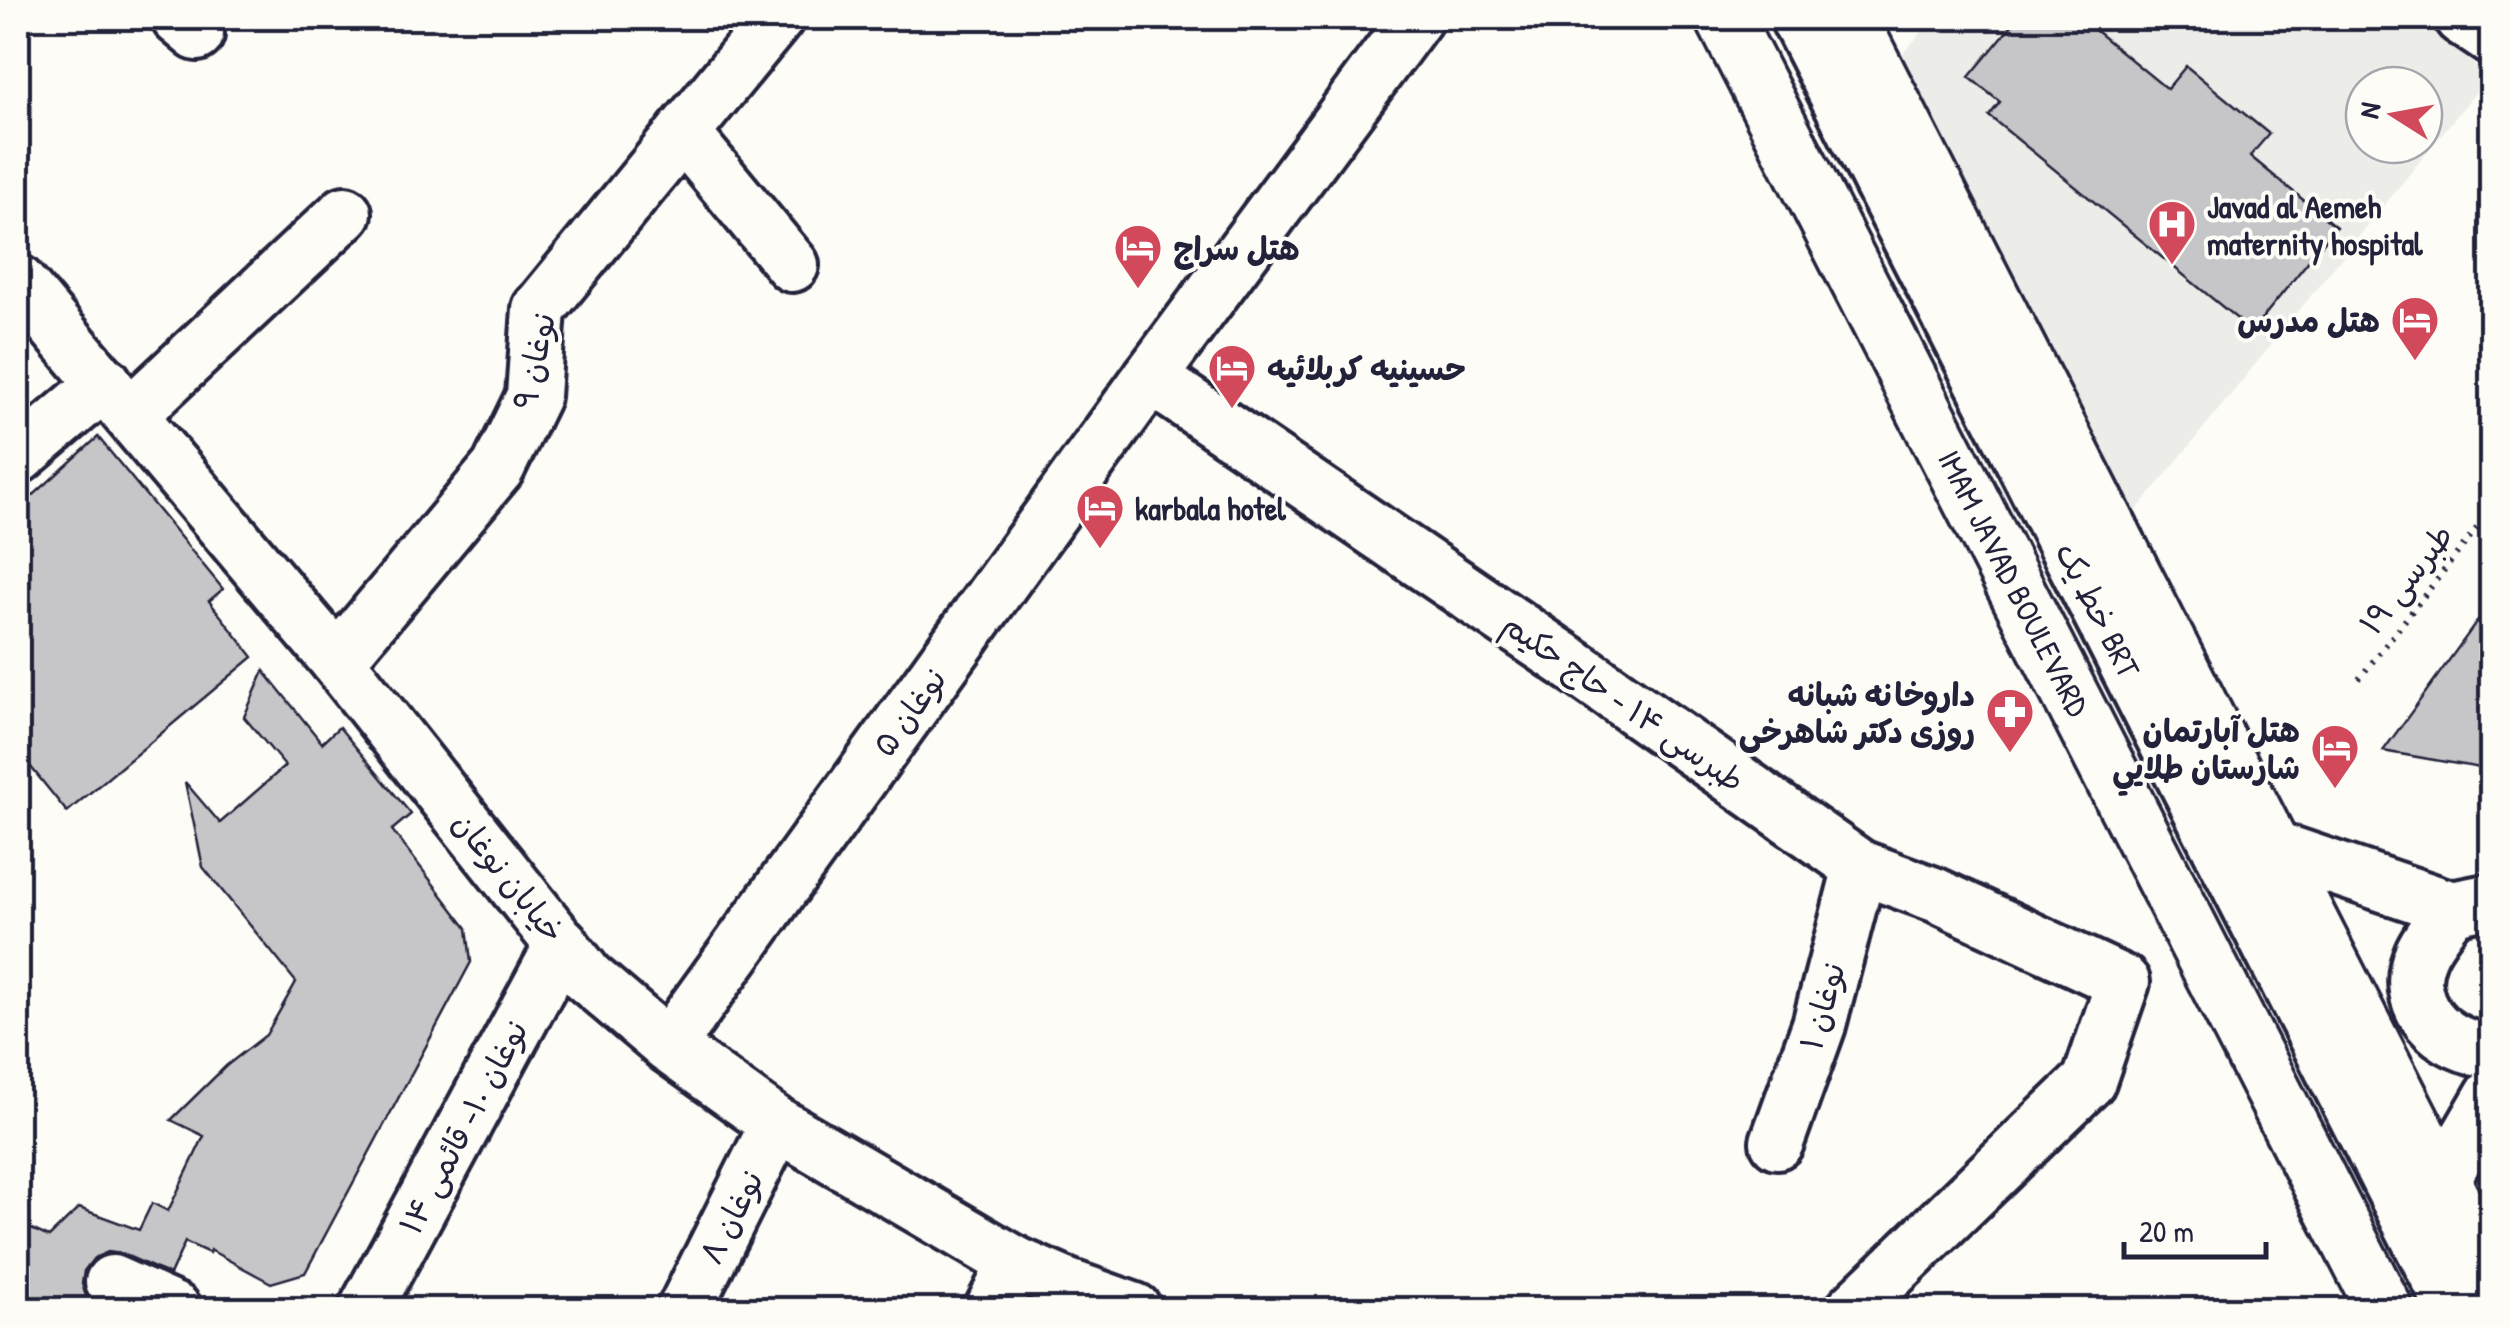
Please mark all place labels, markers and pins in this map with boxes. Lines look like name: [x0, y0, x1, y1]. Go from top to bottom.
place label: Javad al Aemeh maternity hospital: [2207, 185, 2424, 266]
hospital icon: Javad al Aemeh maternity hospital: [2146, 198, 2198, 266]
hotel icon: هتل سراج: [1112, 222, 1164, 290]
place label: هتل سراج: [1173, 227, 1300, 270]
hotel icon: هتل مدرس: [2389, 294, 2441, 362]
place label: هتل مدرس: [2237, 299, 2380, 342]
hotel icon: حسینیه کربلائیه: [1206, 342, 1258, 410]
place label: حسینیه کربلائیه: [1267, 347, 1466, 390]
hotel icon: karbala hotel: [1074, 482, 1126, 550]
place label: karbala hotel: [1135, 487, 1287, 530]
place label: داروخانه شبانه روزی دکتر شاهرخی: [1739, 673, 1975, 753]
pharmacy icon: داروخانه شبانه روزی دکتر شاهرخی: [1984, 686, 2036, 754]
place label: هتل آبارتمان شارستان طلايي: [2112, 709, 2300, 797]
hotel icon: هتل آبارتمان شارستان طلايي: [2309, 722, 2361, 790]

